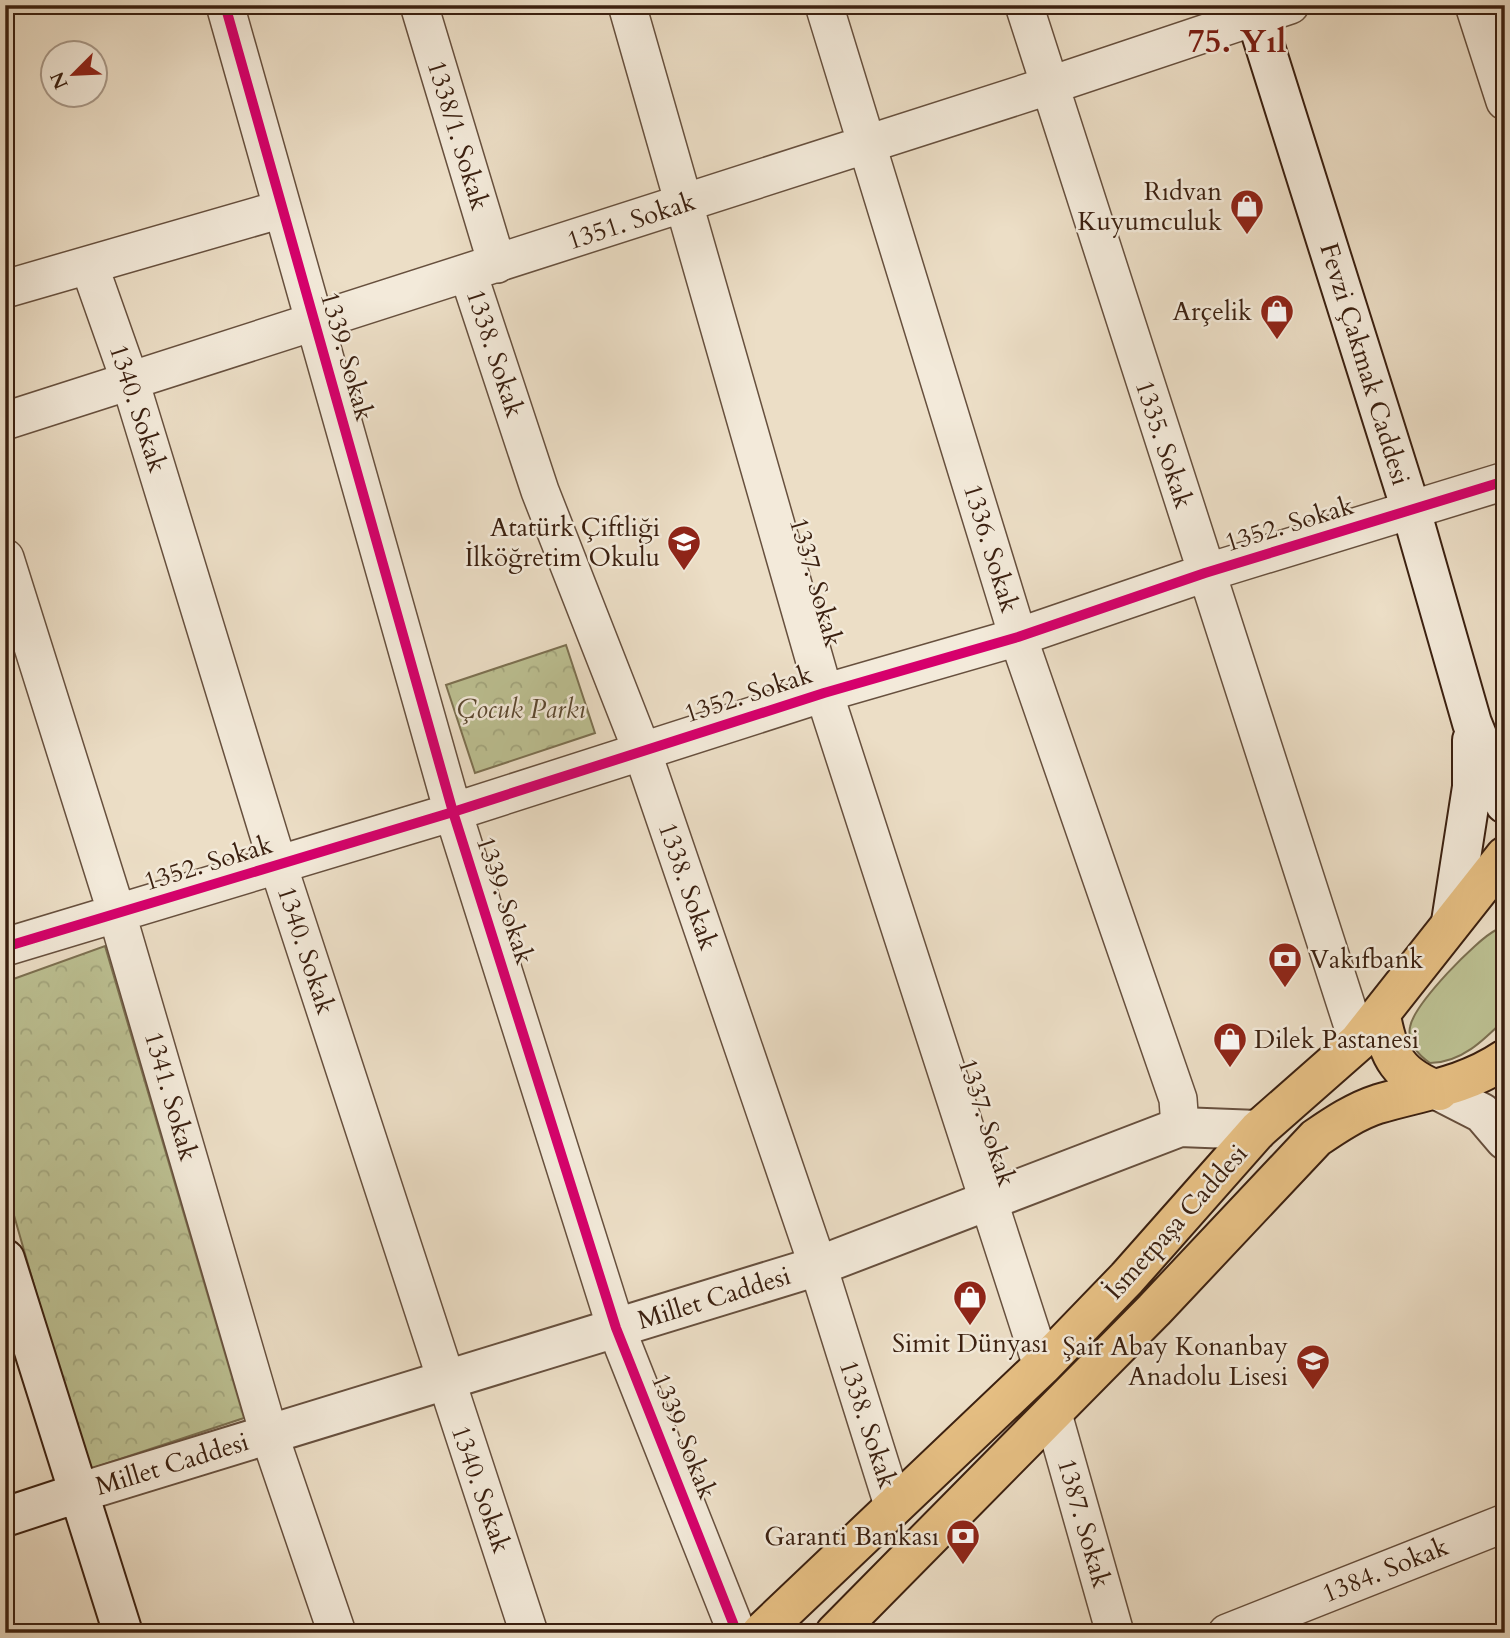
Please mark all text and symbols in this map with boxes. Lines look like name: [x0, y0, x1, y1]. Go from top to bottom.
district label: 75. Yıl: [1188, 19, 1287, 64]
north arrow: [38, 38, 108, 108]
street label: 1338/1. Sokak: [419, 56, 497, 214]
text: N: [44, 67, 75, 93]
place label: Rıdvan Kuyumculuk: [1077, 174, 1222, 239]
street label: 1351. Sokak: [562, 184, 700, 258]
shop icon: Rıdvan Kuyumculuk: [1228, 187, 1266, 236]
street label: Fevzi Çakmak Caddesi: [1312, 239, 1418, 489]
street label: 1338. Sokak: [458, 284, 532, 422]
street label: 1339. Sokak: [312, 287, 382, 425]
shop icon: Arçelik: [1258, 292, 1296, 341]
place label: Arçelik: [1173, 294, 1252, 329]
street label: 1340. Sokak: [101, 339, 175, 477]
street label: 1335. Sokak: [1127, 375, 1201, 513]
street label: 1336. Sokak: [955, 479, 1027, 617]
street label: 1352. Sokak: [1220, 488, 1358, 560]
place label: Atatürk Çiftliği İlköğretim Okulu: [465, 510, 660, 575]
street label: 1337. Sokak: [781, 513, 851, 651]
school or university icon: Atatürk Çiftliği İlköğretim Okulu: [665, 523, 703, 572]
street label: 1352. Sokak: [679, 657, 817, 731]
park label: Çocuk Parkı: [456, 692, 586, 727]
street label: 1338. Sokak: [650, 817, 726, 955]
street label: 1352. Sokak: [139, 827, 277, 899]
street label: 1339. Sokak: [468, 831, 542, 969]
street label: 1340. Sokak: [269, 881, 343, 1019]
bank icon: Vakıfbank: [1266, 940, 1304, 989]
place label: Vakıfbank: [1310, 942, 1423, 977]
shop icon: Dilek Pastanesi: [1211, 1020, 1249, 1069]
place label: Dilek Pastanesi: [1254, 1022, 1419, 1057]
street label: 1341. Sokak: [136, 1027, 206, 1165]
street label: 1337. Sokak: [950, 1053, 1024, 1191]
street label: İsmetpaşa Caddesi: [1097, 1137, 1255, 1307]
street label: Millet Caddesi: [633, 1258, 795, 1338]
shop icon: Simit Dünyası: [951, 1278, 989, 1327]
place label: Simit Dünyası: [892, 1326, 1048, 1361]
place label: Şair Abay Konanbay Anadolu Lisesi: [1062, 1329, 1288, 1394]
school or university icon: Şair Abay Konanbay Anadolu Lisesi: [1294, 1342, 1332, 1391]
street label: 1338. Sokak: [831, 1355, 905, 1493]
street label: 1339. Sokak: [643, 1368, 725, 1504]
street label: 1340. Sokak: [443, 1420, 519, 1558]
street label: Millet Caddesi: [91, 1424, 253, 1504]
street label: 1387. Sokak: [1049, 1454, 1119, 1592]
bank icon: Garanti Bankası: [944, 1517, 982, 1566]
place label: Garanti Bankası: [764, 1519, 939, 1554]
street label: 1384. Sokak: [1317, 1529, 1453, 1611]

